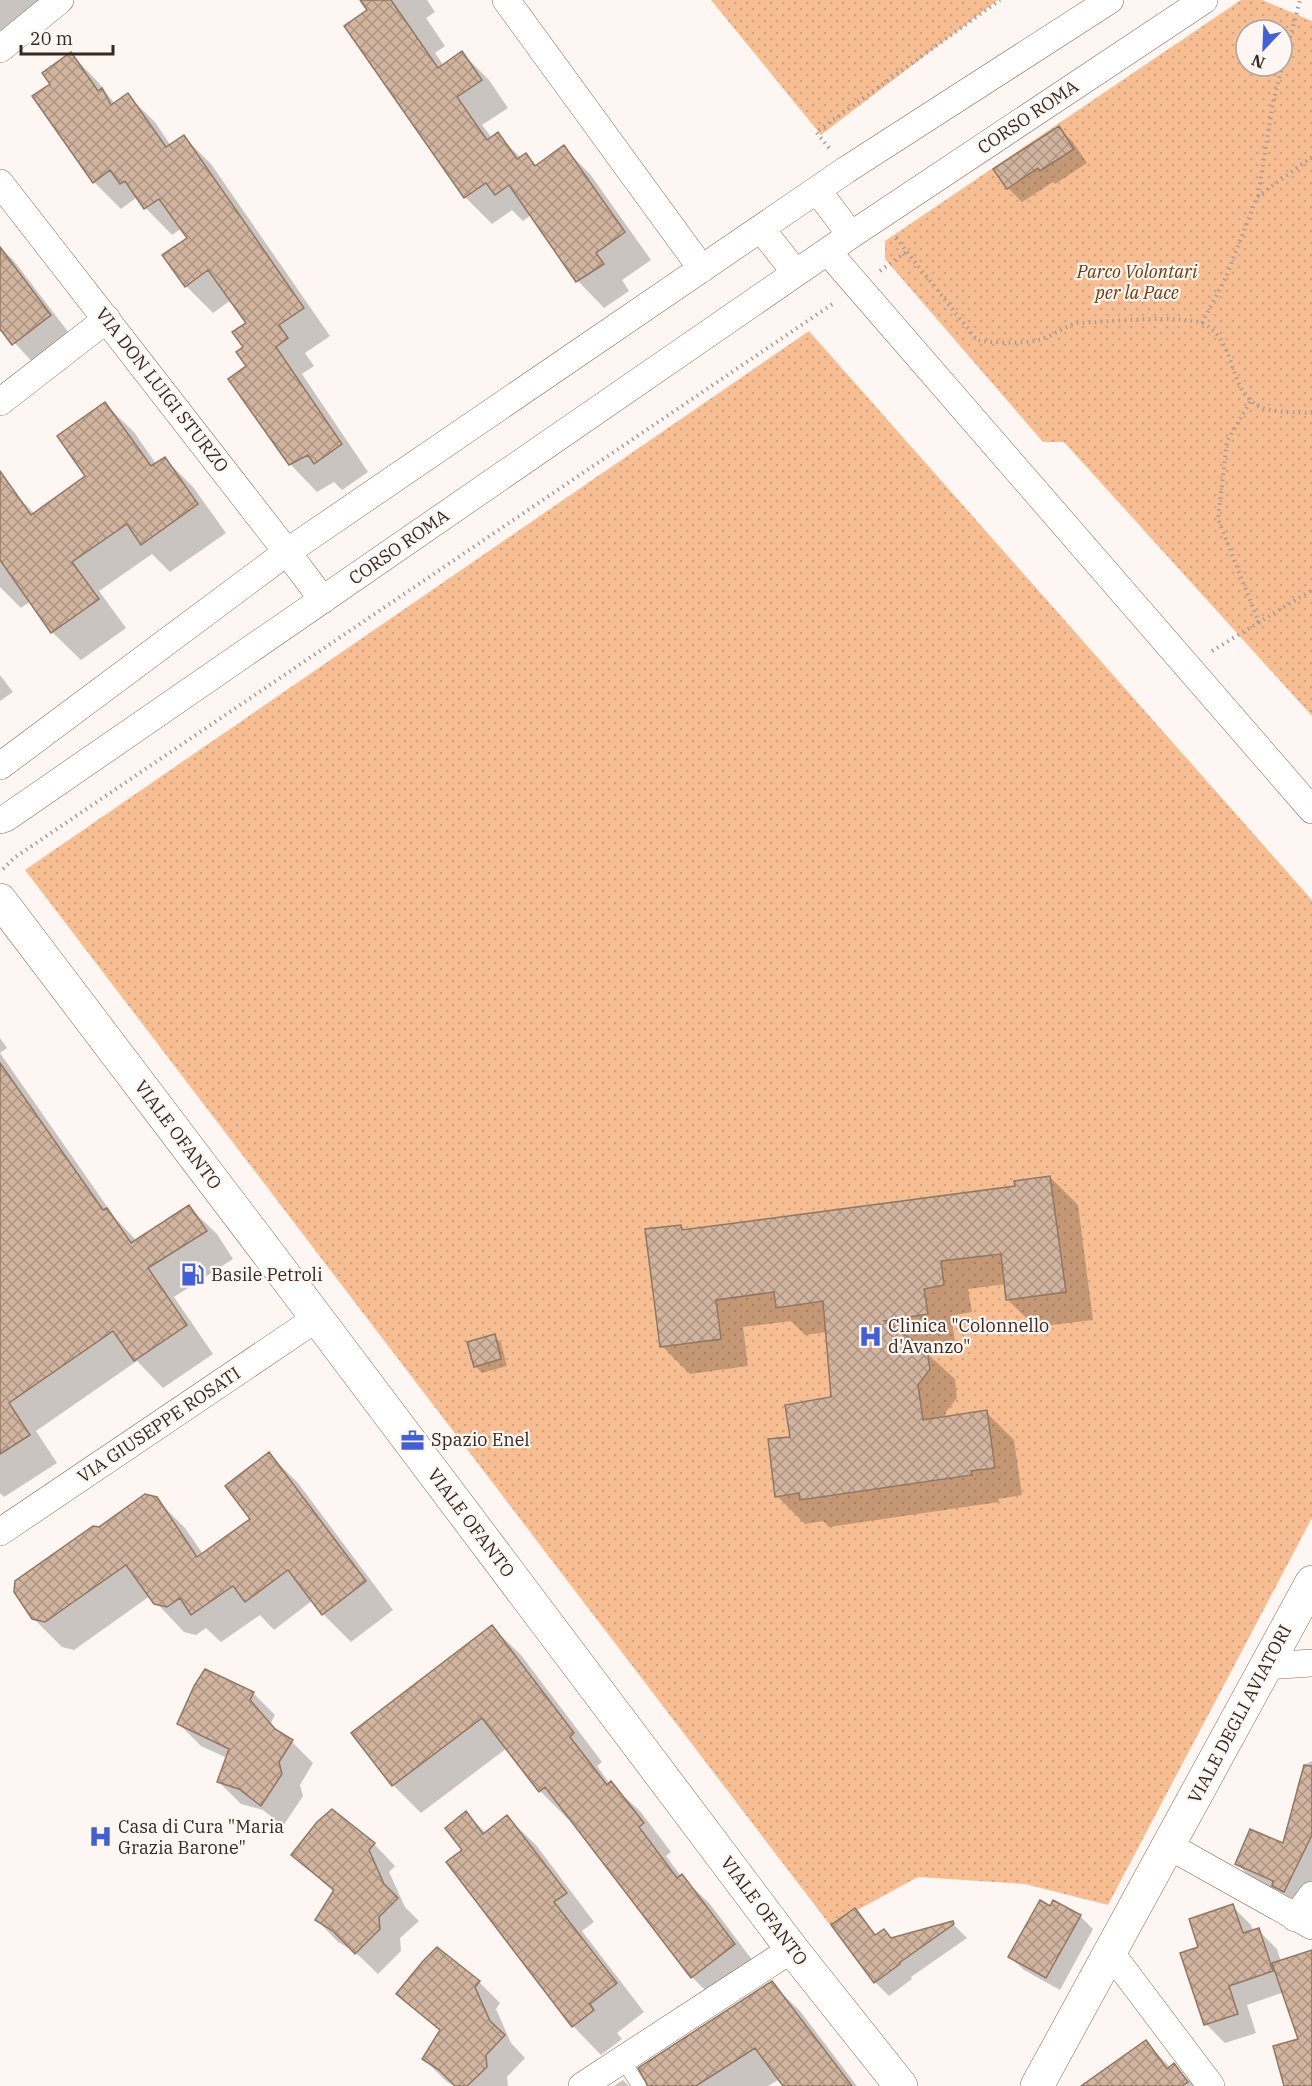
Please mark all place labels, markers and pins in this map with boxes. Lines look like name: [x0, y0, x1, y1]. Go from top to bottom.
fuel station icon: Basile Petroli: [180, 1262, 206, 1288]
place label: Basile Petroli: [211, 1263, 323, 1286]
place label: Clinica "Colonnello d'Avanzo": [888, 1314, 1049, 1358]
hospital icon: Clinica "Colonnello d'Avanzo": [857, 1323, 883, 1349]
office icon: Spazio Enel: [400, 1427, 426, 1453]
place label: Spazio Enel: [431, 1428, 530, 1451]
place label: Casa di Cura "Maria Grazia Barone": [118, 1815, 284, 1859]
hospital icon: Casa di Cura "Maria Grazia Barone": [87, 1824, 113, 1850]

